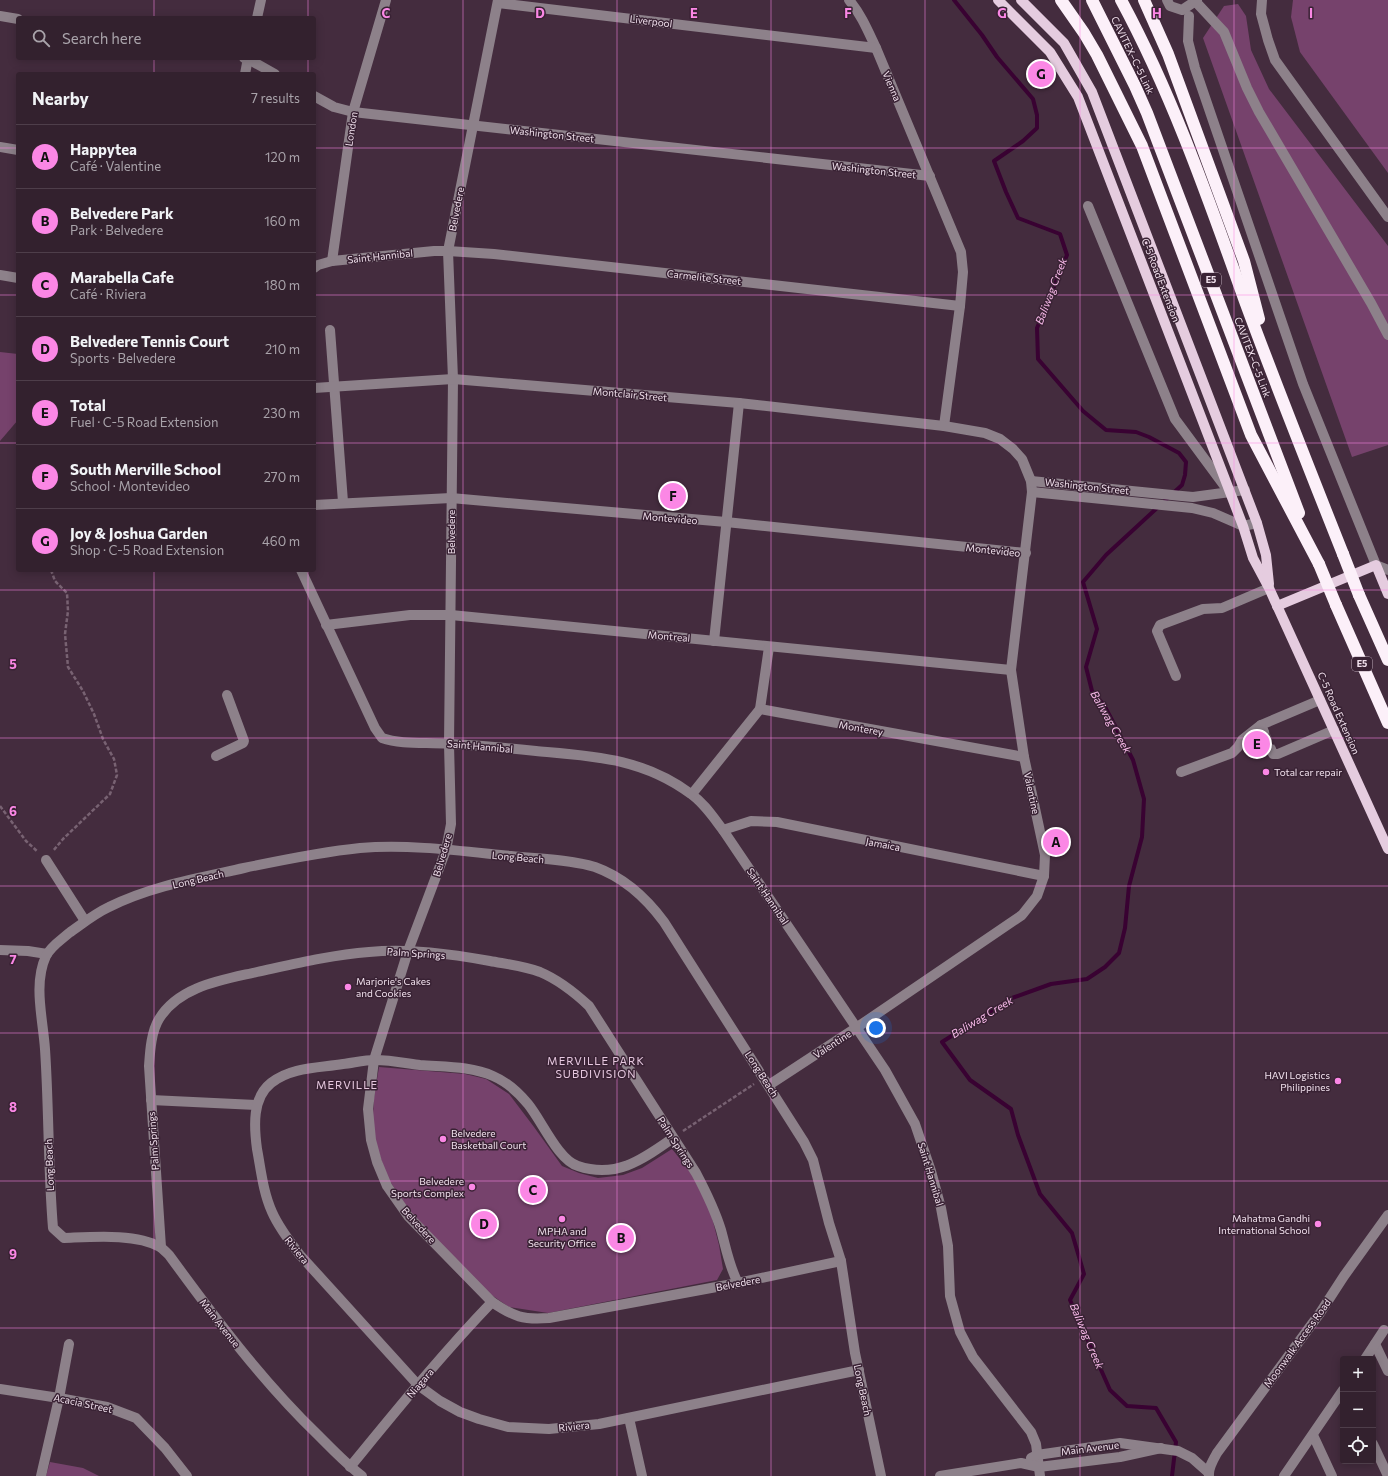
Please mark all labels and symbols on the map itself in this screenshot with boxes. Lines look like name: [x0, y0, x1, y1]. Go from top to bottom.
text: C: [382, 5, 391, 21]
text: D: [535, 5, 545, 21]
text: E: [690, 5, 698, 21]
text: F: [844, 5, 852, 21]
text: G: [997, 5, 1007, 21]
text: H: [1152, 5, 1162, 21]
text: I: [1309, 5, 1313, 21]
street label: Liverpool: [629, 12, 673, 30]
street label: CAVITEX–C-5 Link: [1109, 14, 1157, 96]
pin: G: [1028, 59, 1054, 89]
street label: Vienna: [880, 69, 904, 103]
street label: London: [342, 111, 360, 147]
street label: Washington Street: [509, 124, 595, 144]
street label: Washington Street: [831, 160, 917, 180]
street label: Belvedere: [446, 186, 466, 232]
street label: C-5 Road Extension: [1139, 236, 1183, 324]
street label: Saint Hannibal: [347, 247, 413, 265]
water label: Baliwag Creek: [1032, 255, 1070, 326]
street label: Carmelite Street: [666, 267, 742, 287]
road number: E5: [1201, 273, 1221, 287]
street label: CAVITEX–C-5 Link: [1232, 315, 1274, 399]
street label: Montclair Street: [592, 385, 668, 403]
street label: Washington Street: [1044, 476, 1130, 496]
pin: F: [660, 481, 686, 511]
street label: Belvedere: [445, 510, 457, 554]
street label: Montevideo: [642, 510, 698, 526]
street label: Montevideo: [965, 541, 1021, 559]
street label: Montreal: [647, 628, 691, 644]
text: 5: [9, 656, 17, 672]
road number: E5: [1352, 657, 1372, 671]
street label: C-5 Road Extension: [1315, 670, 1363, 756]
water label: Baliwag Creek: [1088, 688, 1135, 756]
street label: Monterey: [838, 718, 884, 738]
pin: E: [1244, 729, 1270, 759]
street label: Saint Hannibal: [447, 737, 513, 755]
place label: Total car repair: [1274, 766, 1342, 778]
marker: Total car repair: [1261, 767, 1271, 777]
street label: Valentine: [1022, 771, 1042, 815]
text: 6: [9, 803, 17, 819]
pin: A: [1043, 827, 1069, 857]
street label: Belvedere: [430, 832, 454, 878]
street label: Jamaica: [865, 835, 901, 853]
street label: Long Beach: [491, 849, 545, 865]
street label: Saint Hannibal: [745, 865, 791, 927]
street label: Long Beach: [171, 867, 225, 891]
street label: Palm Springs: [386, 945, 446, 961]
text: 7: [9, 951, 17, 967]
place label: Marjorie's Cakes and Cookies: [356, 975, 431, 999]
marker: Marjorie's Cakes and Cookies: [343, 982, 353, 992]
water label: Baliwag Creek: [948, 992, 1016, 1040]
your location: [866, 1018, 886, 1038]
street label: Valentine: [811, 1027, 853, 1061]
street label: Long Beach: [743, 1049, 781, 1099]
district label: MERVILLE PARK SUBDIVISION: [547, 1054, 645, 1080]
place label: HAVI Logistics Philippines: [1264, 1069, 1330, 1093]
marker: HAVI Logistics Philippines: [1333, 1076, 1343, 1086]
district label: MERVILLE: [316, 1078, 378, 1091]
text: 8: [9, 1099, 17, 1115]
street label: Palm Springs: [145, 1111, 161, 1171]
street label: Palm Springs: [655, 1114, 697, 1170]
place label: Belvedere Basketball Court: [451, 1127, 526, 1151]
marker: Belvedere Basketball Court: [438, 1134, 448, 1144]
street label: Long Beach: [42, 1139, 56, 1191]
street label: Saint Hannibal: [916, 1141, 946, 1207]
place label: Belvedere Sports Complex: [391, 1175, 465, 1199]
pin: C: [520, 1175, 546, 1205]
marker: Belvedere Sports Complex: [467, 1182, 477, 1192]
street label: Belvedere: [400, 1204, 438, 1246]
pin: D: [471, 1209, 497, 1239]
place label: Mahatma Gandhi International School: [1218, 1212, 1310, 1236]
marker: MPHA and Security Office: [557, 1214, 567, 1224]
marker: Mahatma Gandhi International School: [1313, 1219, 1323, 1229]
pin: B: [608, 1223, 634, 1253]
place label: MPHA and Security Office: [528, 1225, 596, 1249]
street label: Riviera: [282, 1234, 312, 1266]
text: 9: [9, 1246, 17, 1262]
street label: Belvedere: [715, 1273, 761, 1293]
street label: Main Avenue: [197, 1296, 243, 1350]
street label: Moonwalk Access Road: [1261, 1296, 1333, 1390]
water label: Baliwag Creek: [1068, 1301, 1108, 1372]
street label: Long Beach: [852, 1363, 874, 1417]
street label: Niagara: [404, 1366, 436, 1400]
street label: Acacia Street: [53, 1391, 113, 1415]
street label: Riviera: [558, 1418, 590, 1434]
street label: Main Avenue: [1060, 1438, 1120, 1458]

